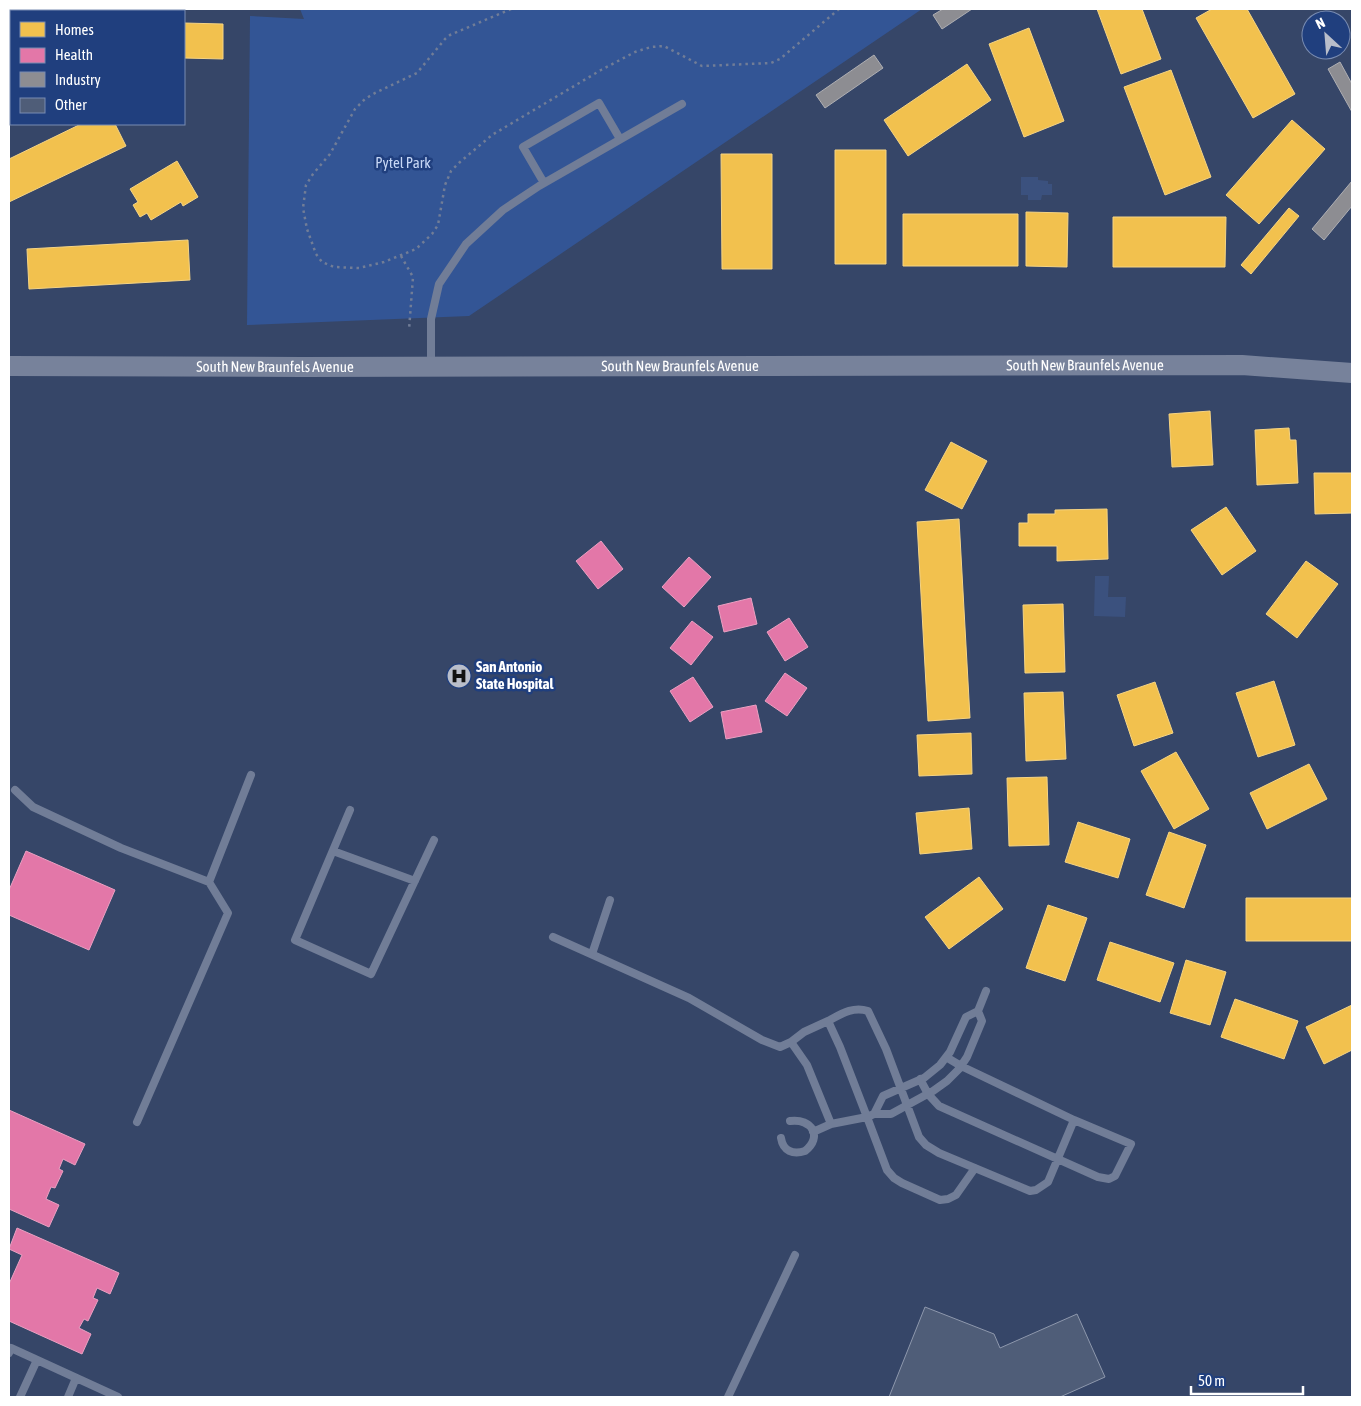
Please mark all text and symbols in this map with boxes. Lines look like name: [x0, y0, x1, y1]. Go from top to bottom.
legend: [10, 10, 185, 125]
north arrow: [1301, 10, 1351, 60]
text: N: [1313, 14, 1328, 32]
text: Homes: [55, 21, 94, 38]
text: Health: [55, 46, 93, 63]
text: Industry: [55, 71, 101, 88]
text: Other: [55, 96, 87, 113]
park label: Pytel Park: [375, 154, 431, 171]
street label: South New Braunfels Avenue: [1006, 356, 1164, 374]
street label: South New Braunfels Avenue: [601, 357, 759, 374]
street label: South New Braunfels Avenue: [196, 358, 354, 375]
place label: San Antonio State Hospital: [476, 658, 555, 692]
hospital icon: San Antonio State Hospital: [446, 663, 472, 689]
scale bar: [1191, 1364, 1304, 1396]
text: 50 m: [1198, 1372, 1225, 1389]

